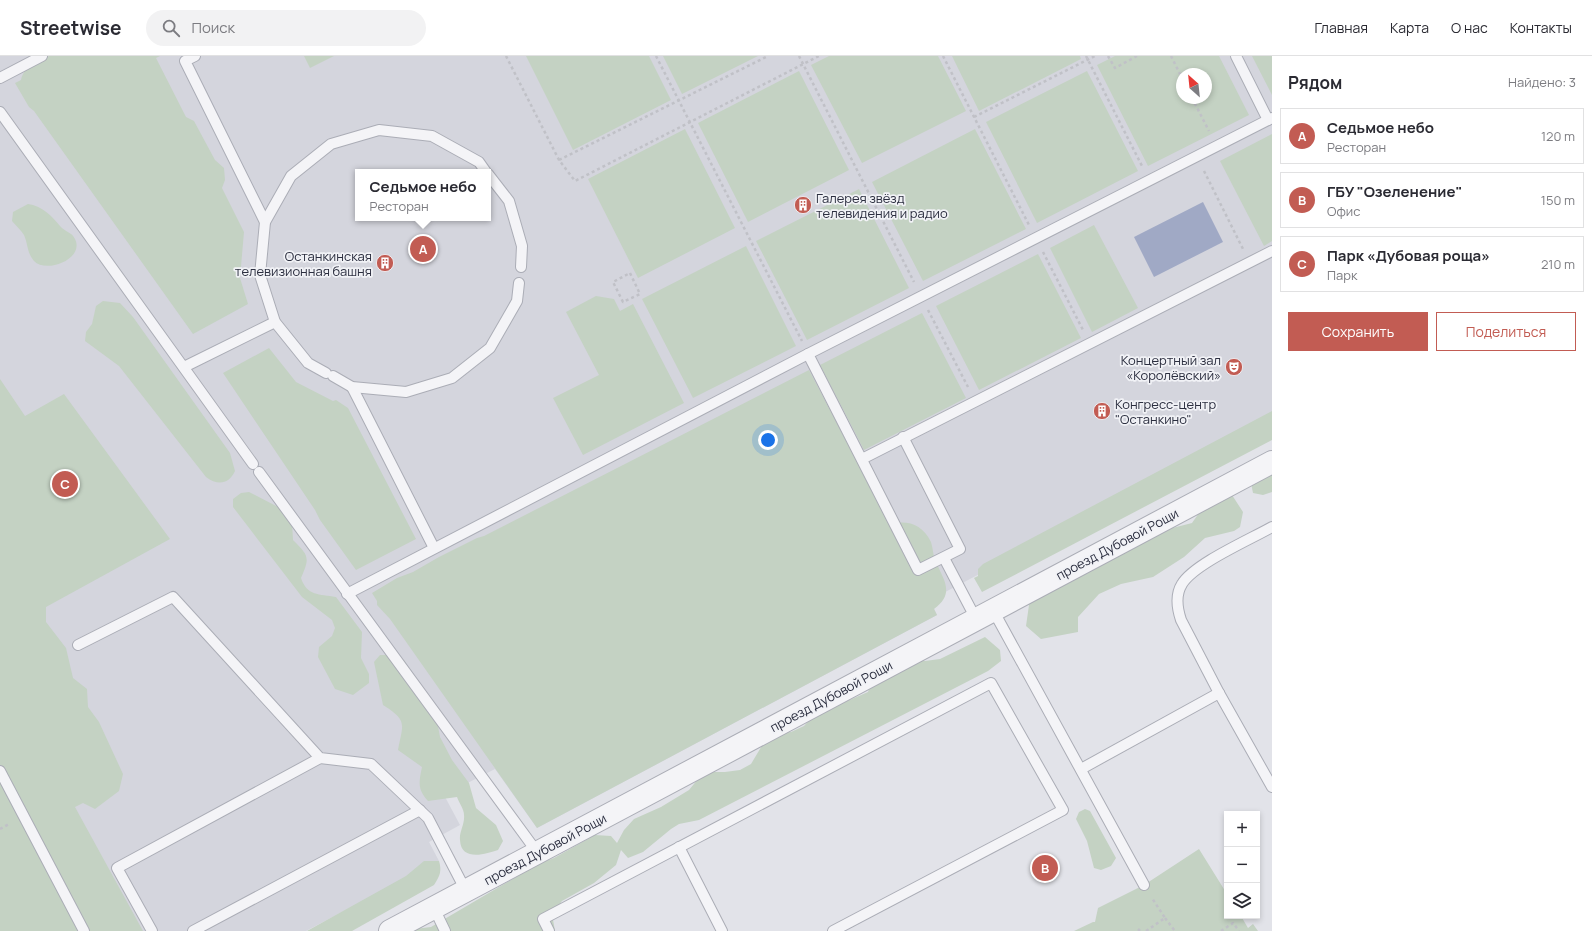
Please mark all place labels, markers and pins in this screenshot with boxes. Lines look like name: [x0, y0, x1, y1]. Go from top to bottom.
place label: Галерея звёзд телевидения и радио: [816, 189, 948, 222]
building icon: Галерея звёзд телевидения и радио: [793, 195, 813, 215]
pin: A: [410, 234, 436, 264]
place label: Останкинская телевизионная башня: [235, 247, 372, 280]
building icon: Останкинская телевизионная башня: [375, 253, 395, 273]
place label: Концертный зал «Королёвский»: [1121, 351, 1221, 384]
theatre icon: Концертный зал «Королёвский»: [1224, 357, 1244, 377]
place label: Конгресс-центр "Останкино": [1115, 395, 1216, 428]
building icon: Конгресс-центр "Останкино": [1092, 401, 1112, 421]
pin: C: [52, 469, 78, 499]
pin: B: [1032, 853, 1058, 883]

